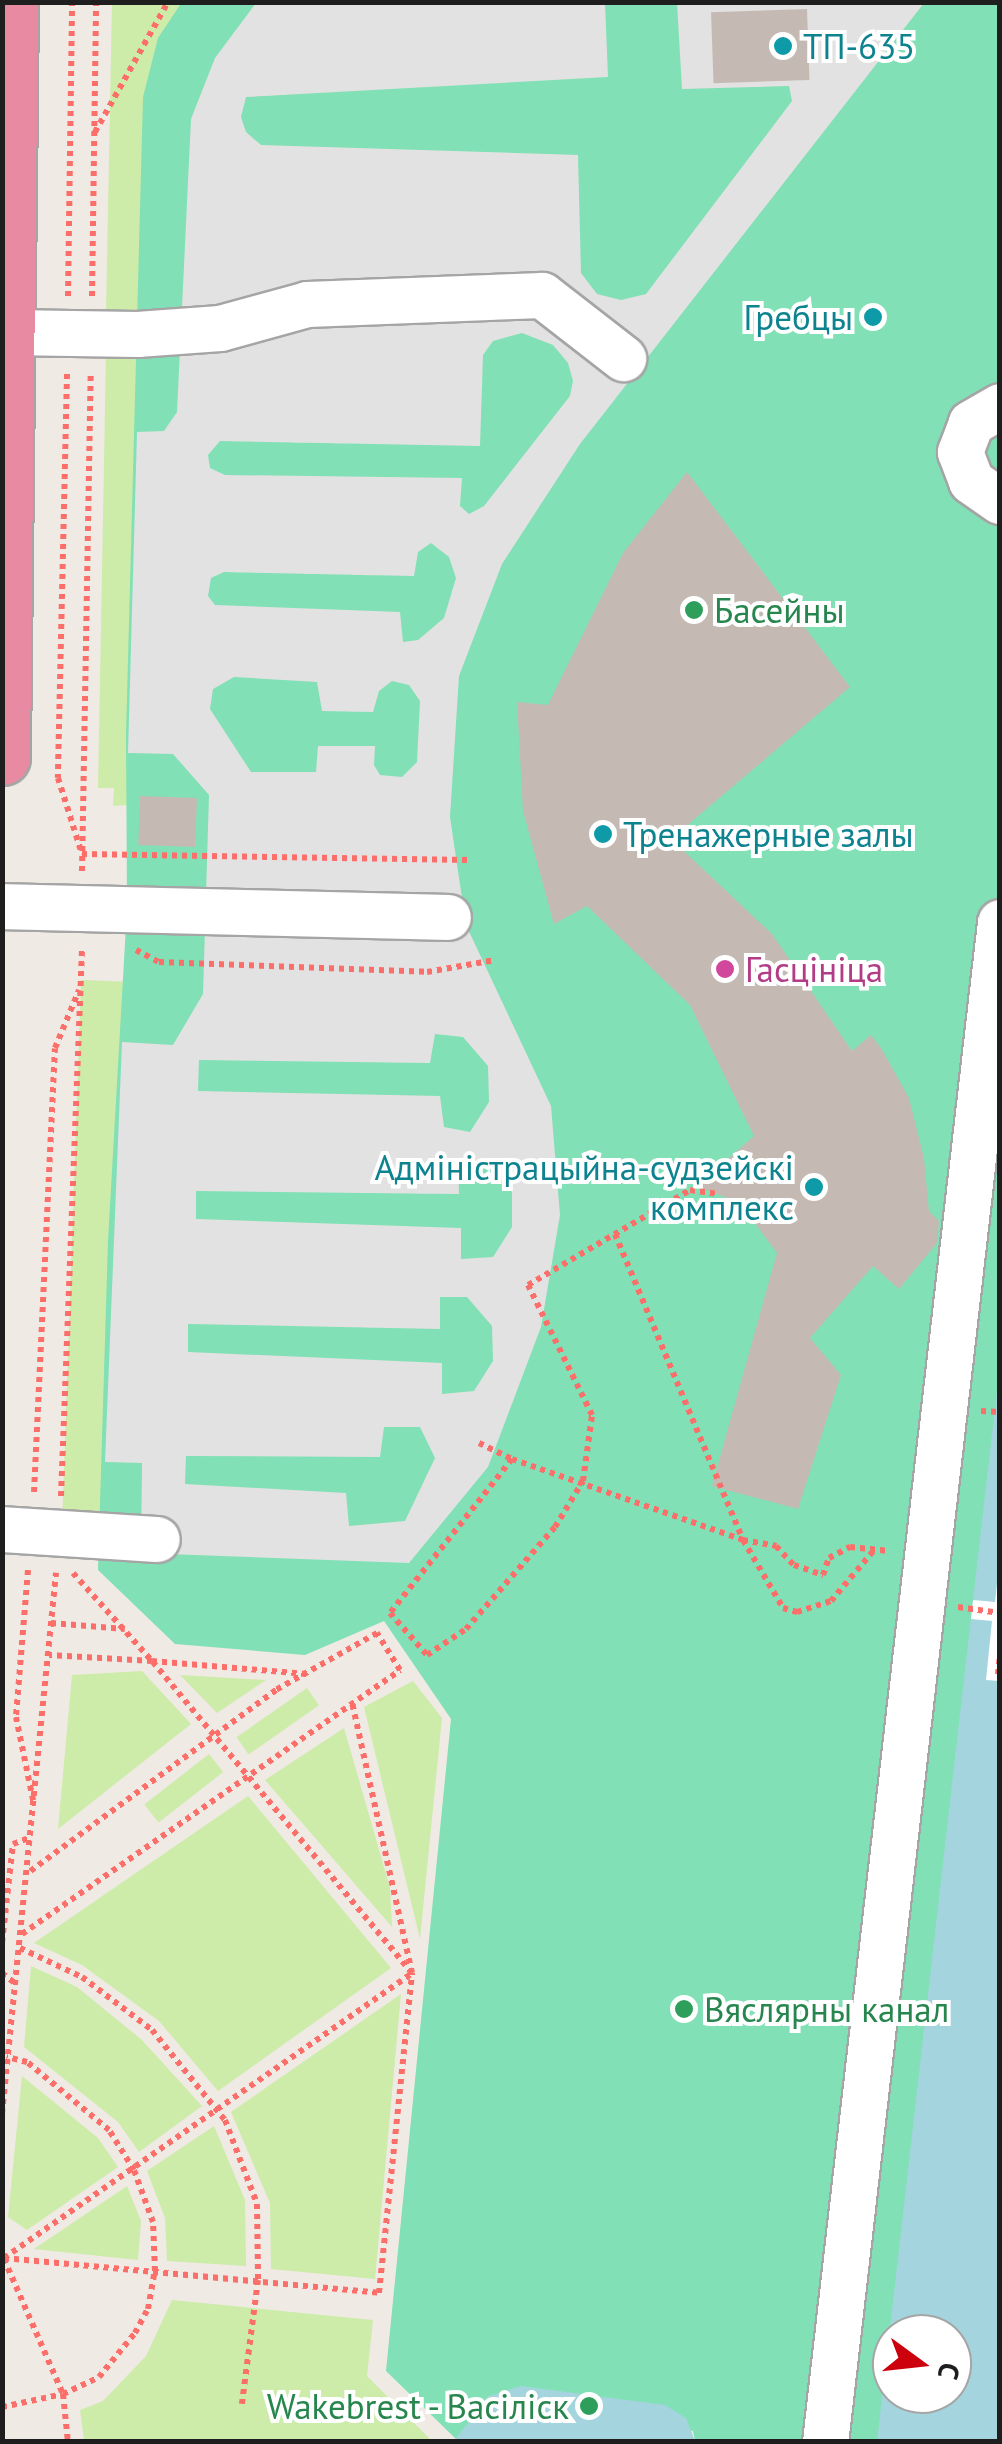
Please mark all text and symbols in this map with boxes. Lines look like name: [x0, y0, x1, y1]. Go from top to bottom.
place label: ТП-635: [803, 25, 915, 67]
marker: ТП-635: [772, 35, 794, 57]
place label: Гребцы: [744, 296, 853, 338]
marker: Гребцы: [862, 306, 884, 328]
place label: Басейны: [714, 589, 844, 631]
marker: Басейны: [683, 599, 705, 621]
place label: Тренажерные залы: [623, 813, 914, 855]
marker: Тренажерные залы: [592, 823, 614, 845]
place label: Гасцініца: [745, 948, 883, 990]
marker: Гасцініца: [714, 958, 736, 980]
place label: Адміністрацыйна-судзейскі комплекс: [375, 1146, 794, 1228]
marker: Адміністрацыйна-судзейскі комплекс: [803, 1176, 825, 1198]
place label: Вяслярны канал: [704, 1988, 949, 2030]
marker: Вяслярны канал: [673, 1998, 695, 2020]
north arrow: [872, 2314, 972, 2414]
text: С: [930, 2359, 969, 2384]
place label: Wakebrest - Васіліск: [261, 2385, 569, 2427]
marker: Wakebrest - Васіліск: [578, 2395, 600, 2417]

